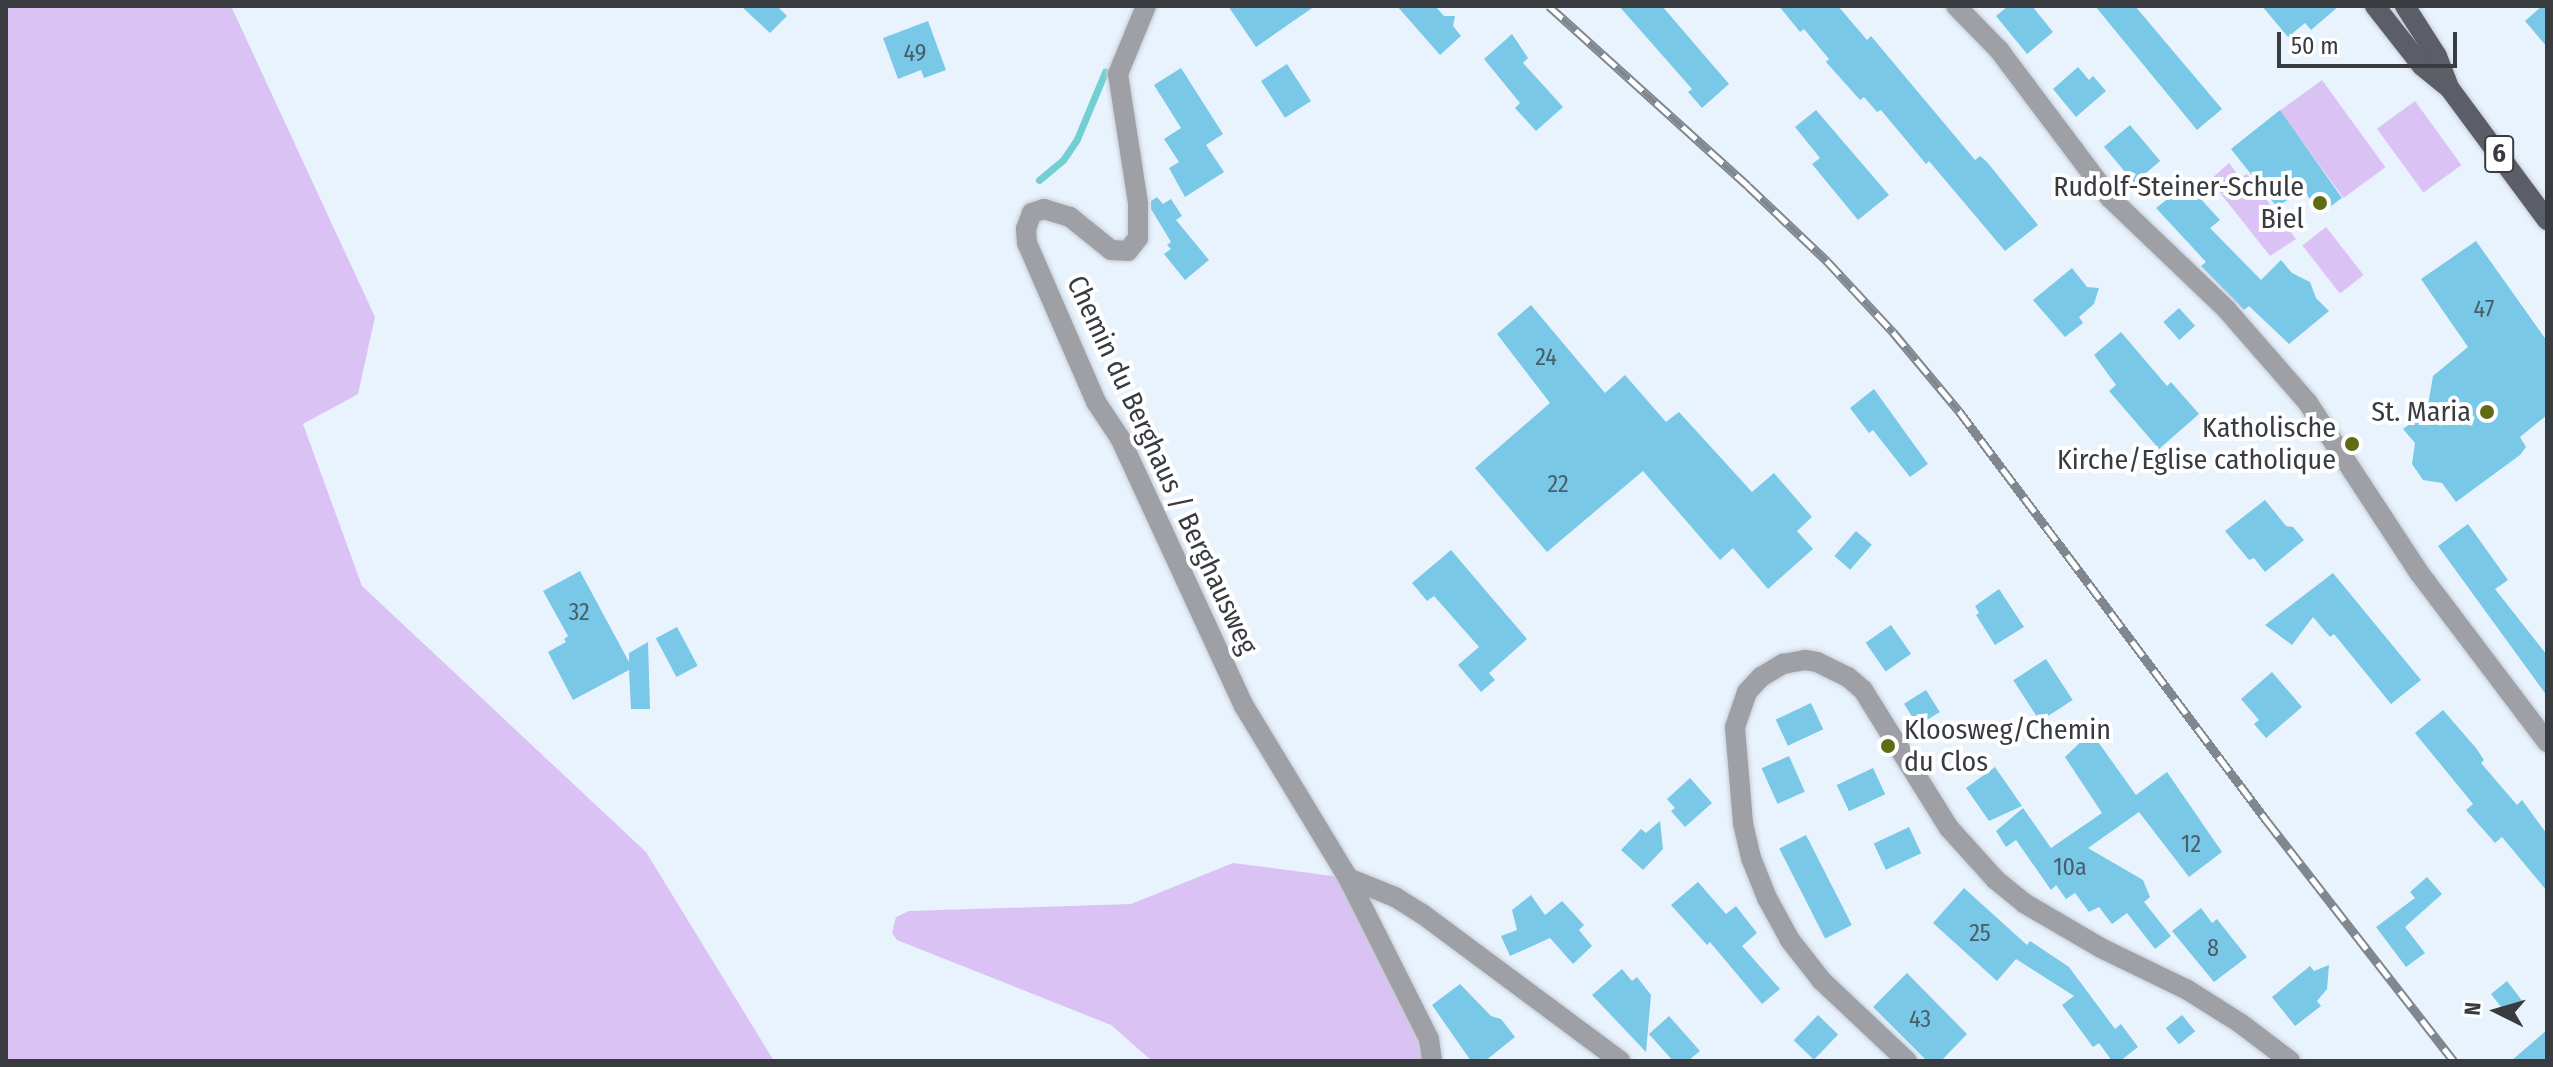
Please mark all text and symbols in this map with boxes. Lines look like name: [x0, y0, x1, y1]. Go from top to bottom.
scale bar: [2281, 16, 2461, 66]
text: 50 m: [2291, 32, 2339, 60]
house number: 49: [904, 40, 926, 68]
road number: 6: [2483, 132, 2515, 176]
place label: Rudolf-Steiner-Schule Biel: [2053, 170, 2304, 236]
marker: Rudolf-Steiner-Schule Biel: [2311, 194, 2329, 212]
street label: Chemin du Berghaus / Berghausweg: [1059, 270, 1265, 660]
house number: 47: [2474, 296, 2494, 324]
house number: 24: [1535, 344, 1557, 372]
place label: St. Maria: [2371, 395, 2471, 429]
marker: St. Maria: [2478, 403, 2496, 421]
place label: Katholische Kirche/Eglise catholique: [2057, 411, 2336, 477]
marker: Katholische Kirche/Eglise catholique: [2343, 435, 2361, 453]
house number: 22: [1547, 471, 1569, 499]
house number: 32: [568, 599, 590, 627]
place label: Kloosweg/Chemin du Clos: [1904, 713, 2111, 779]
marker: Kloosweg/Chemin du Clos: [1879, 737, 1897, 755]
house number: 12: [2181, 831, 2201, 859]
house number: 10a: [2053, 854, 2087, 882]
house number: 25: [1969, 920, 1991, 948]
house number: 8: [2207, 935, 2219, 963]
north arrow: [2457, 971, 2537, 1051]
text: N: [2459, 1001, 2487, 1017]
house number: 43: [1909, 1006, 1931, 1034]

